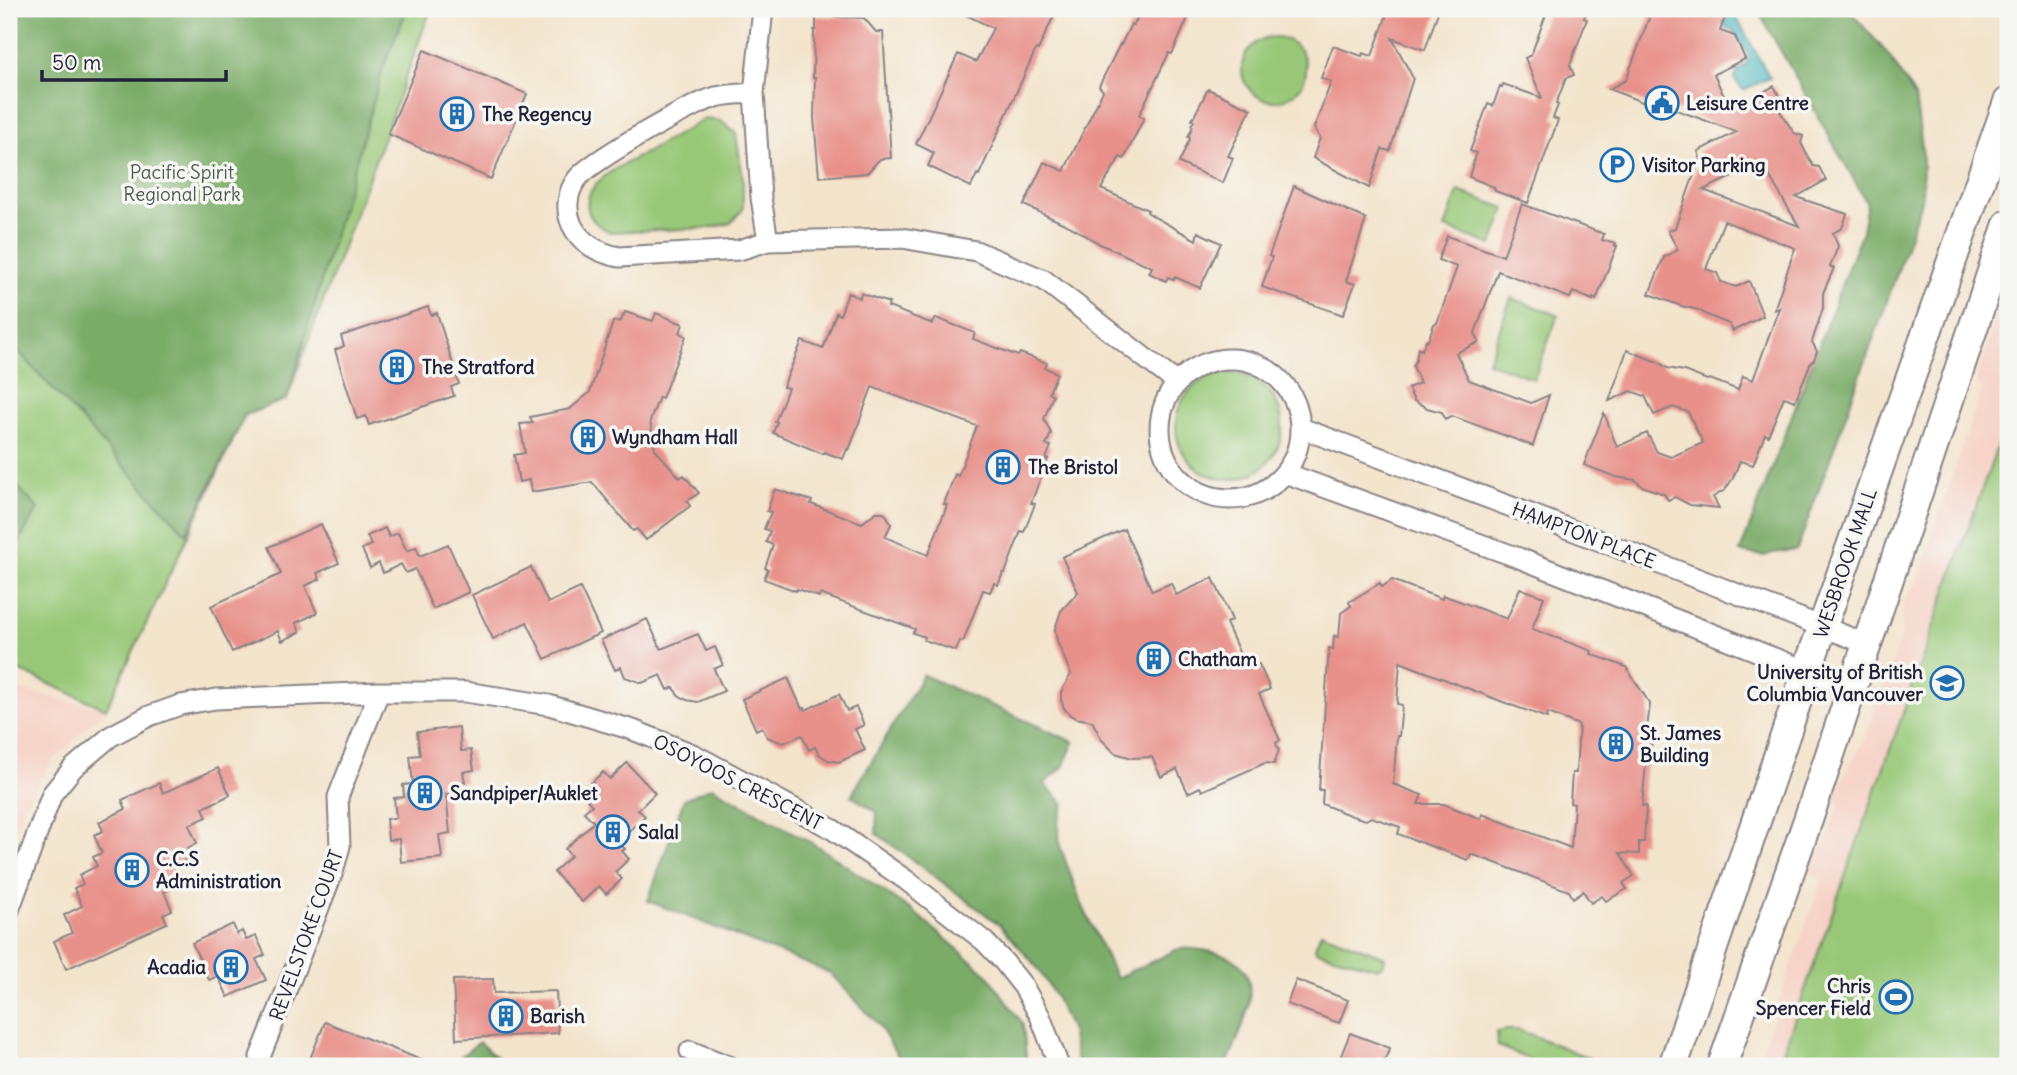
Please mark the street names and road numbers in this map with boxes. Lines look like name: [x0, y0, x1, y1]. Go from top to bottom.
street label: WESBROOK MALL: [1808, 485, 1882, 641]
street label: HAMPTON PLACE: [1509, 497, 1659, 573]
street label: OSOYOOS CRESCENT: [649, 729, 827, 835]
street label: REVELSTOKE COURT: [264, 846, 348, 1024]

